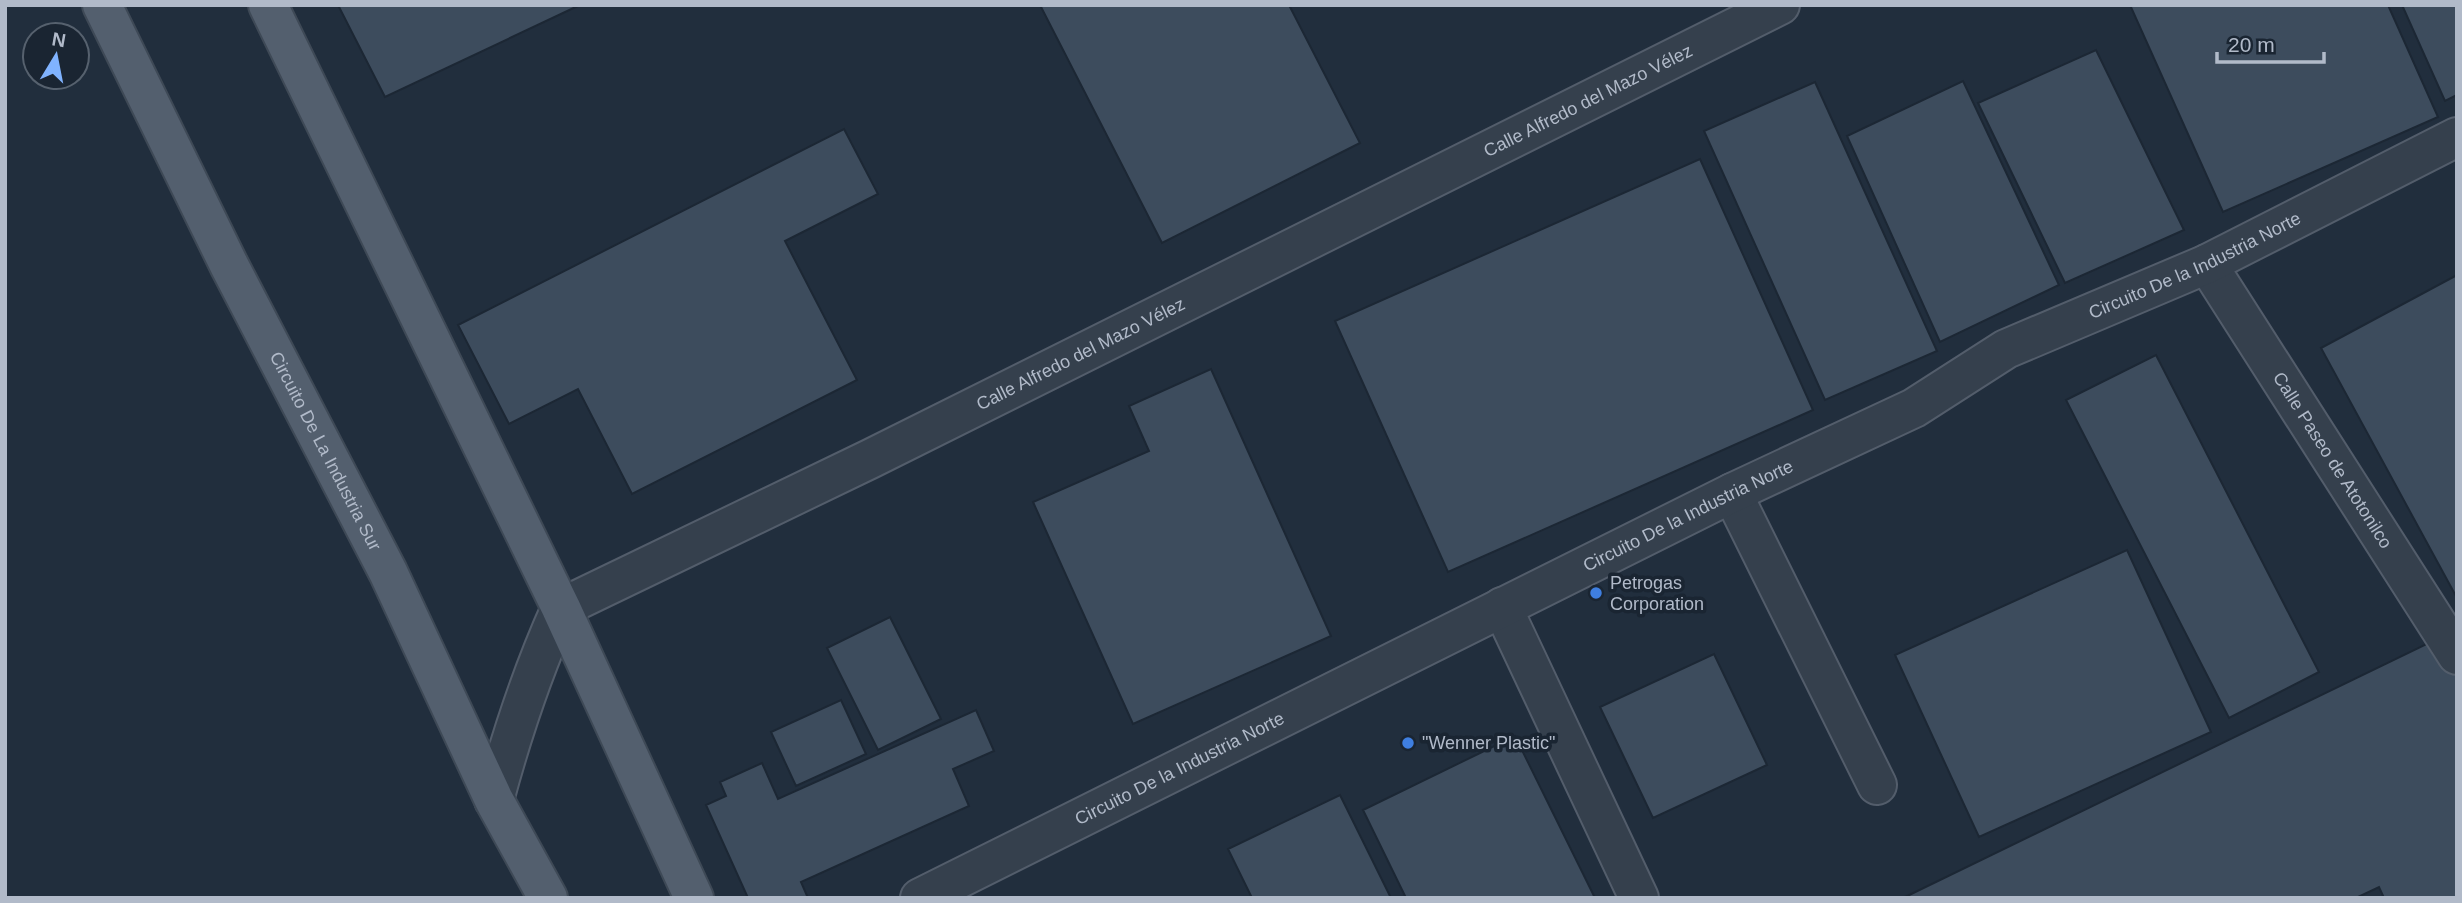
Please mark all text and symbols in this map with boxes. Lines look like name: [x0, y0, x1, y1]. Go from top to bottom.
north arrow: [21, 21, 91, 91]
scale bar: [2217, 21, 2324, 65]
text: N: [50, 28, 67, 51]
text: 20 m: [2228, 33, 2275, 56]
street label: Calle Alfredo del Mazo Vélez: [1480, 40, 1695, 161]
street label: Circuito De la Industria Norte: [2086, 208, 2304, 323]
street label: Calle Alfredo del Mazo Vélez: [973, 294, 1188, 414]
street label: Circuito De La Industria Sur: [266, 348, 385, 554]
street label: Calle Paseo de Atotonilco: [2269, 368, 2396, 552]
street label: Circuito De la Industria Norte: [1580, 456, 1796, 576]
place label: Petrogas Corporation: [1610, 573, 1704, 614]
marker: Petrogas Corporation: [1588, 585, 1604, 601]
street label: Circuito De la Industria Norte: [1072, 708, 1287, 829]
place label: "Wenner Plastic": [1422, 733, 1556, 753]
marker: "Wenner Plastic": [1400, 735, 1416, 751]

